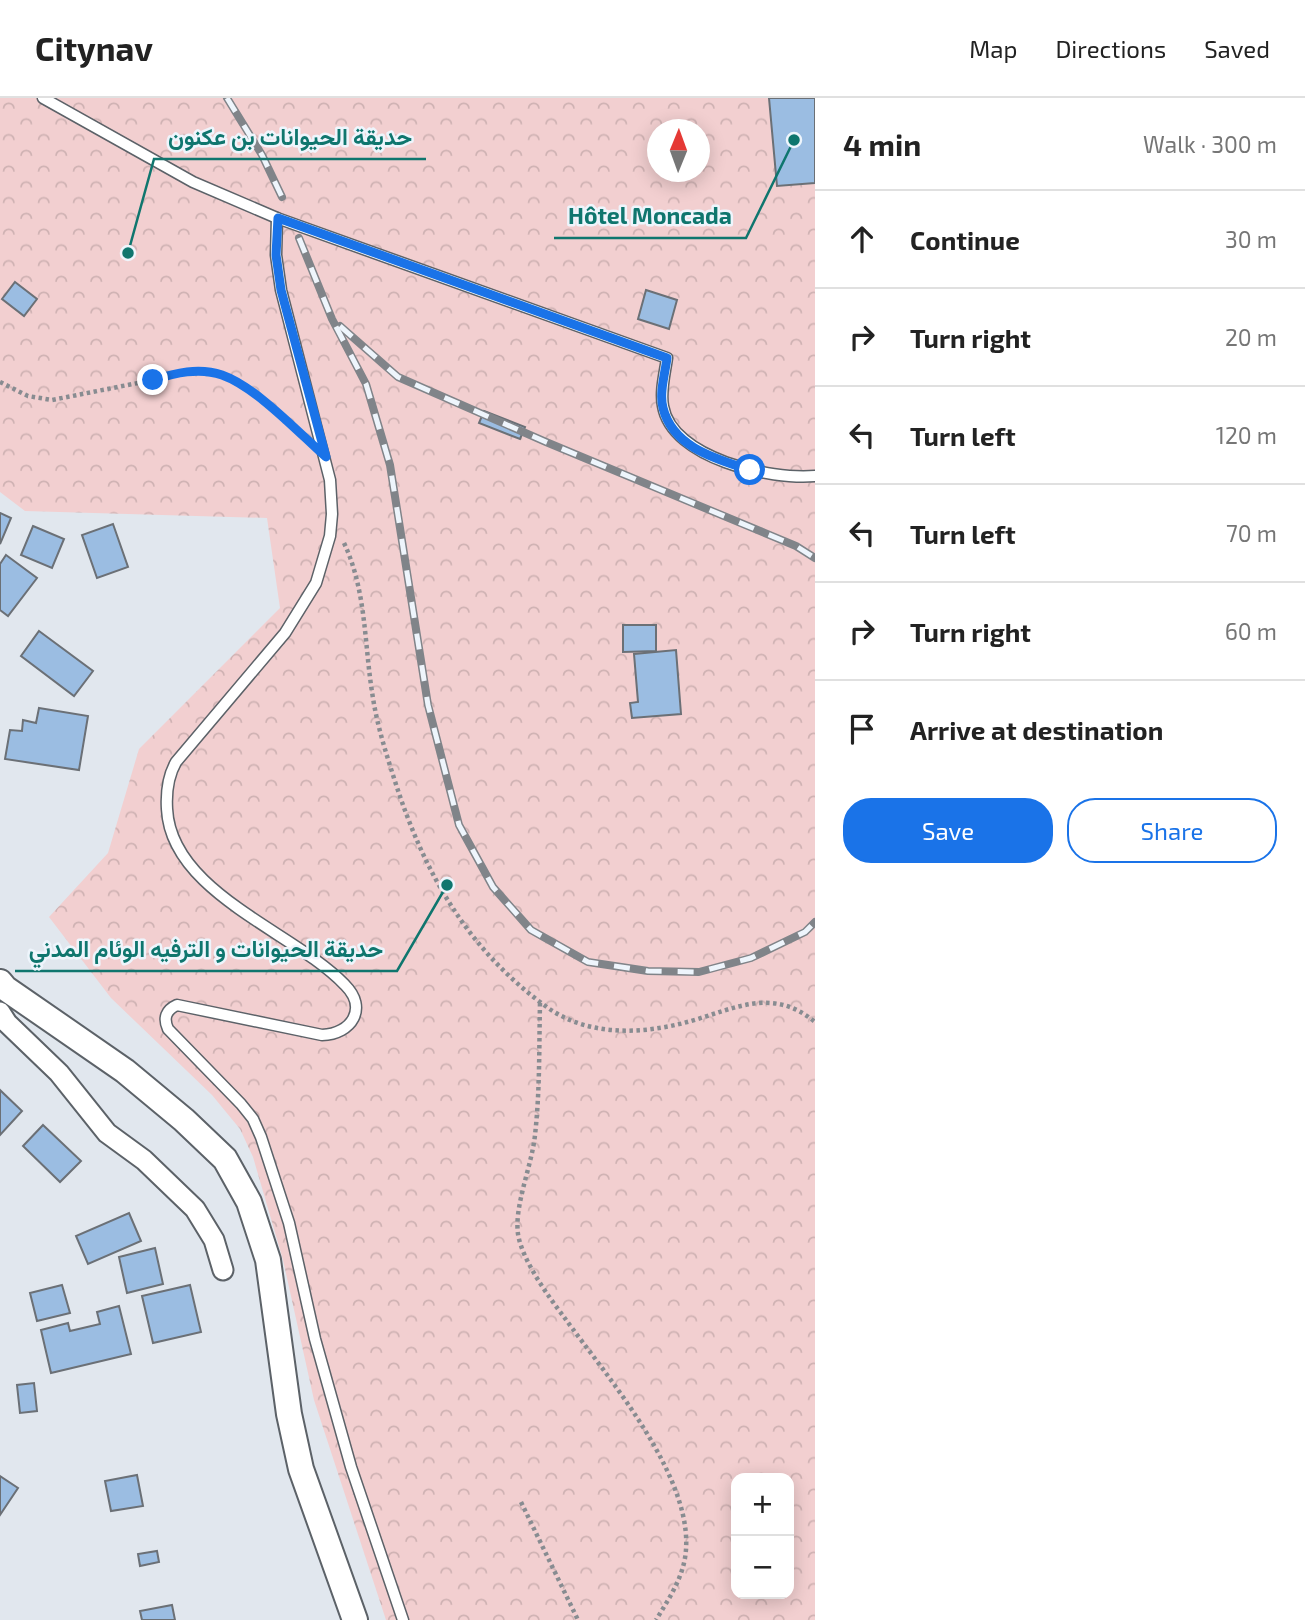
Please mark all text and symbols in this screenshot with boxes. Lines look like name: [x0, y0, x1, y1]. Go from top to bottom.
text: Citynav: [35, 28, 153, 68]
text: Map: [969, 34, 1017, 63]
text: Directions: [1055, 34, 1166, 63]
text: Saved: [1204, 34, 1270, 63]
callout: حديقة الحيوانات بن عكنون: [154, 115, 426, 159]
north arrow: [647, 119, 710, 182]
text: حديقة الحيوانات بن عكنون: [168, 122, 412, 152]
text: 4 min: [843, 126, 921, 162]
text: Walk · 300 m: [1143, 130, 1277, 158]
callout: Hôtel Moncada: [554, 194, 746, 238]
text: Hôtel Moncada: [568, 201, 732, 229]
icon: ahead: [843, 220, 881, 258]
text: Continue: [910, 224, 1020, 255]
text: 30 m: [1225, 225, 1277, 253]
icon: right: [843, 318, 881, 356]
text: Turn right: [910, 322, 1031, 353]
text: 20 m: [1225, 323, 1277, 351]
route end: [137, 364, 168, 395]
icon: left: [843, 416, 881, 454]
text: Turn left: [910, 420, 1016, 451]
text: 120 m: [1216, 421, 1277, 449]
route start: [734, 454, 765, 485]
icon: left: [843, 514, 881, 552]
text: Turn left: [910, 518, 1016, 549]
text: 70 m: [1226, 519, 1277, 547]
icon: right: [843, 612, 881, 650]
text: Turn right: [910, 616, 1031, 647]
text: 60 m: [1225, 617, 1277, 645]
icon: arrive: [843, 710, 881, 748]
text: Arrive at destination: [910, 714, 1163, 745]
button: Save: [843, 798, 1053, 863]
button: Share: [1067, 798, 1277, 863]
callout: حديقة الحيوانات و الترفيه الوئام المدني: [15, 927, 397, 971]
text: حديقة الحيوانات و الترفيه الوئام المدني: [29, 934, 383, 969]
map controls: [731, 1473, 794, 1599]
button: +: [731, 1473, 794, 1536]
button: −: [731, 1536, 794, 1599]

